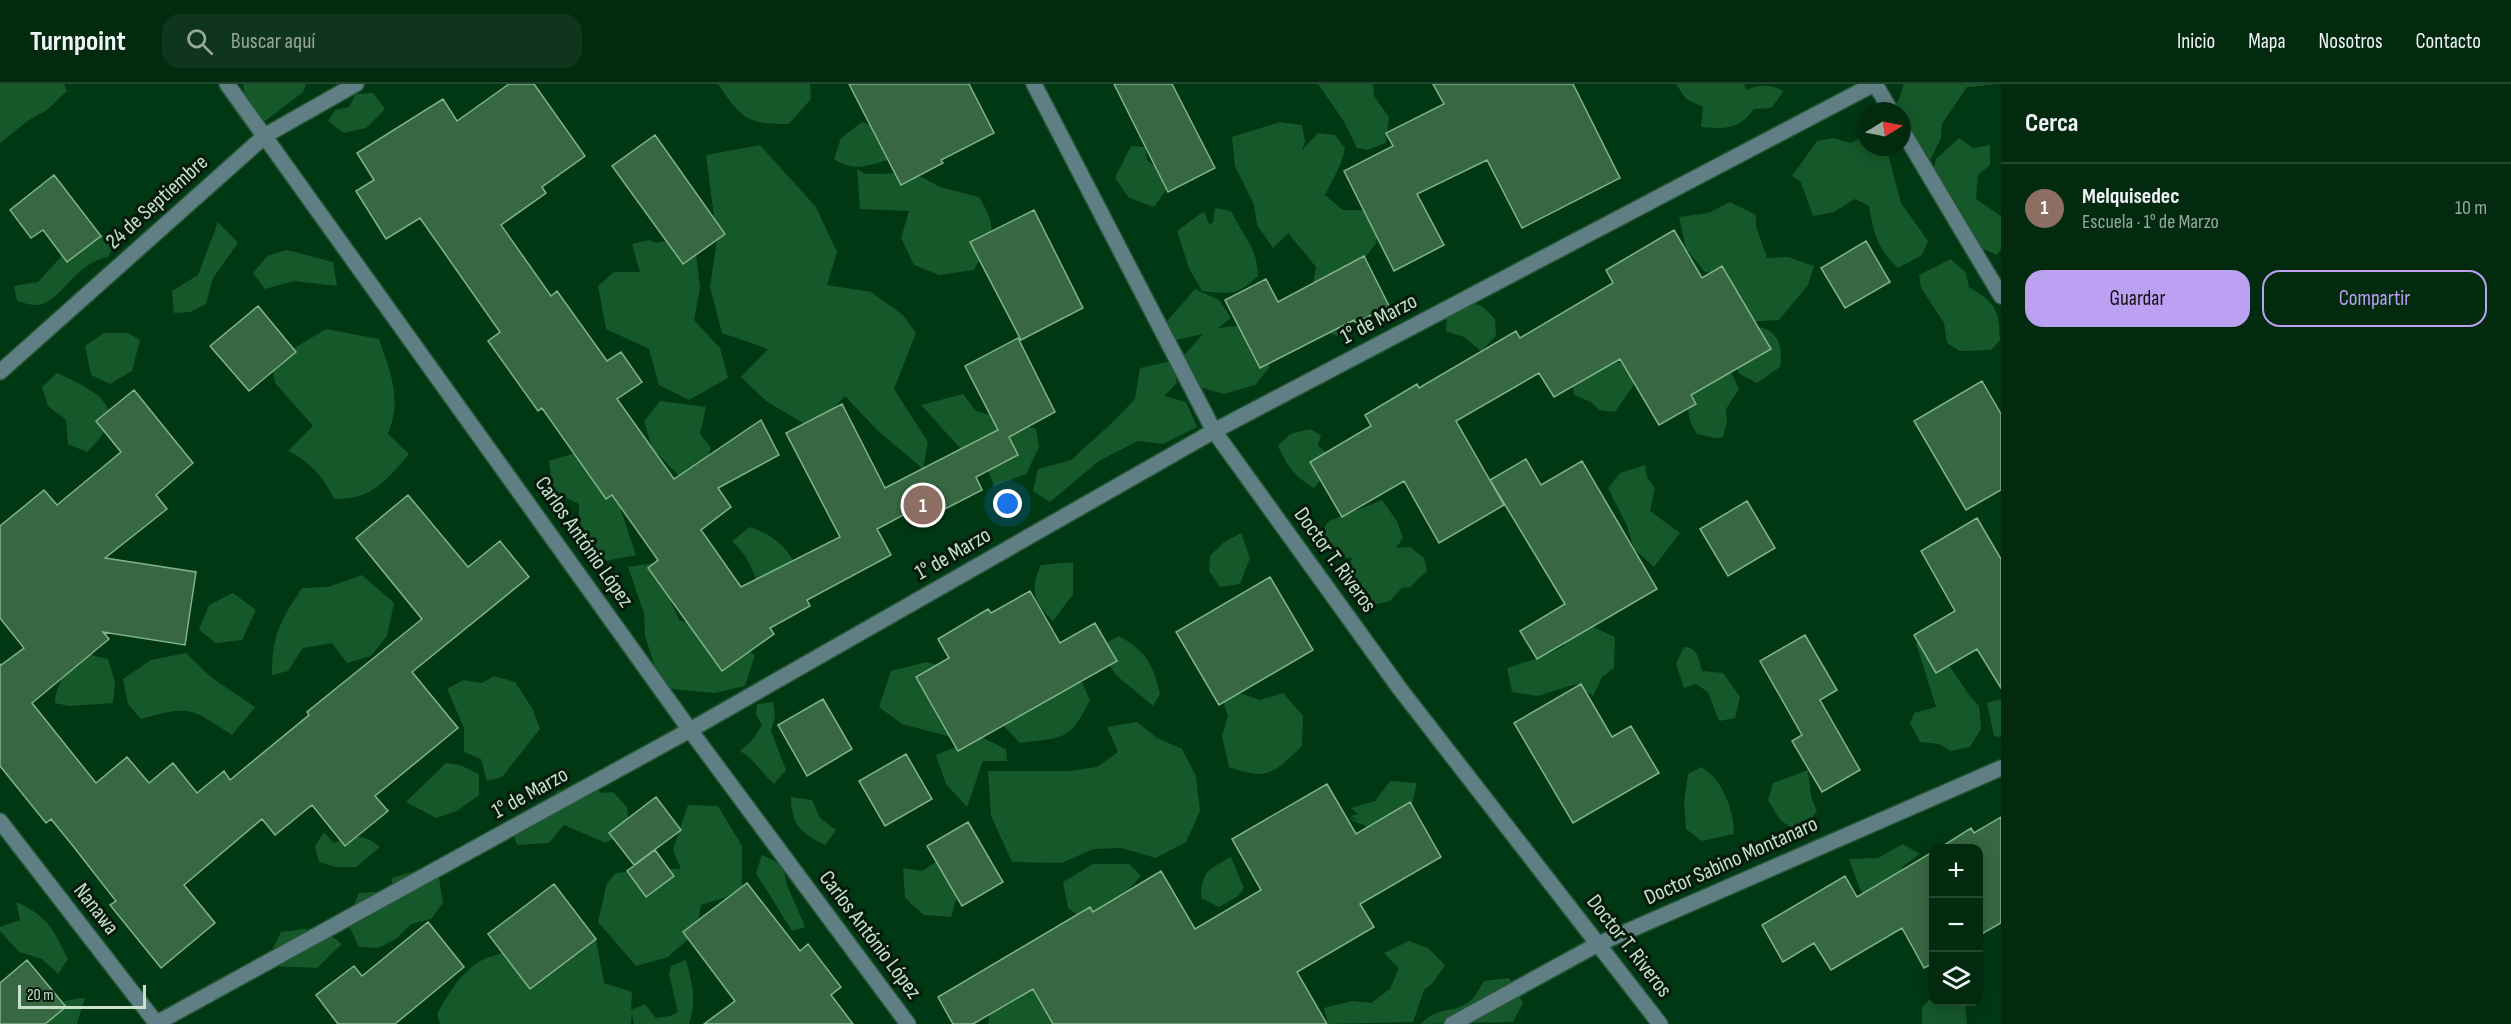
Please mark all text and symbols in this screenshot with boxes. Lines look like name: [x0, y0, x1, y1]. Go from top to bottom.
search box: [162, 14, 582, 68]
text: Turnpoint: [30, 25, 126, 58]
icon: search: [183, 25, 216, 58]
text: Buscar aquí: [231, 28, 315, 55]
text: Inicio: [2177, 29, 2215, 54]
text: Mapa: [2248, 29, 2286, 54]
text: Nosotros: [2319, 29, 2383, 54]
text: Contacto: [2416, 29, 2481, 54]
north arrow: [1857, 102, 1911, 156]
text: Cerca: [2025, 108, 2078, 139]
street label: 24 de Septiembre: [100, 149, 214, 255]
text: Melquisedec: [2082, 183, 2180, 210]
text: 1: [2041, 196, 2048, 220]
text: 10 m: [2455, 196, 2487, 220]
text: Escuela · 1° de Marzo: [2082, 210, 2219, 234]
button: Guardar: [2025, 270, 2250, 327]
button: Compartir: [2262, 270, 2487, 327]
street label: 1° de Marzo: [1336, 288, 1422, 350]
street label: Carlos António López: [529, 471, 639, 613]
pin: 1: [904, 482, 942, 528]
your location: [993, 489, 1022, 518]
street label: Doctor T. Riveros: [1288, 502, 1382, 618]
street label: 1° de Marzo: [910, 522, 996, 586]
street label: 1° de Marzo: [487, 761, 573, 825]
street label: Doctor Sabino Montanaro: [1640, 811, 1822, 911]
map controls: [1929, 844, 1983, 1006]
button: +: [1929, 844, 1983, 898]
street label: Carlos António López: [813, 865, 927, 1005]
street label: Nanawa: [68, 878, 124, 940]
street label: Doctor T. Riveros: [1580, 889, 1678, 1003]
button: −: [1929, 898, 1983, 952]
button: layers: [1929, 952, 1983, 1006]
scale bar: [18, 982, 146, 1010]
text: 20 m: [27, 986, 54, 1005]

